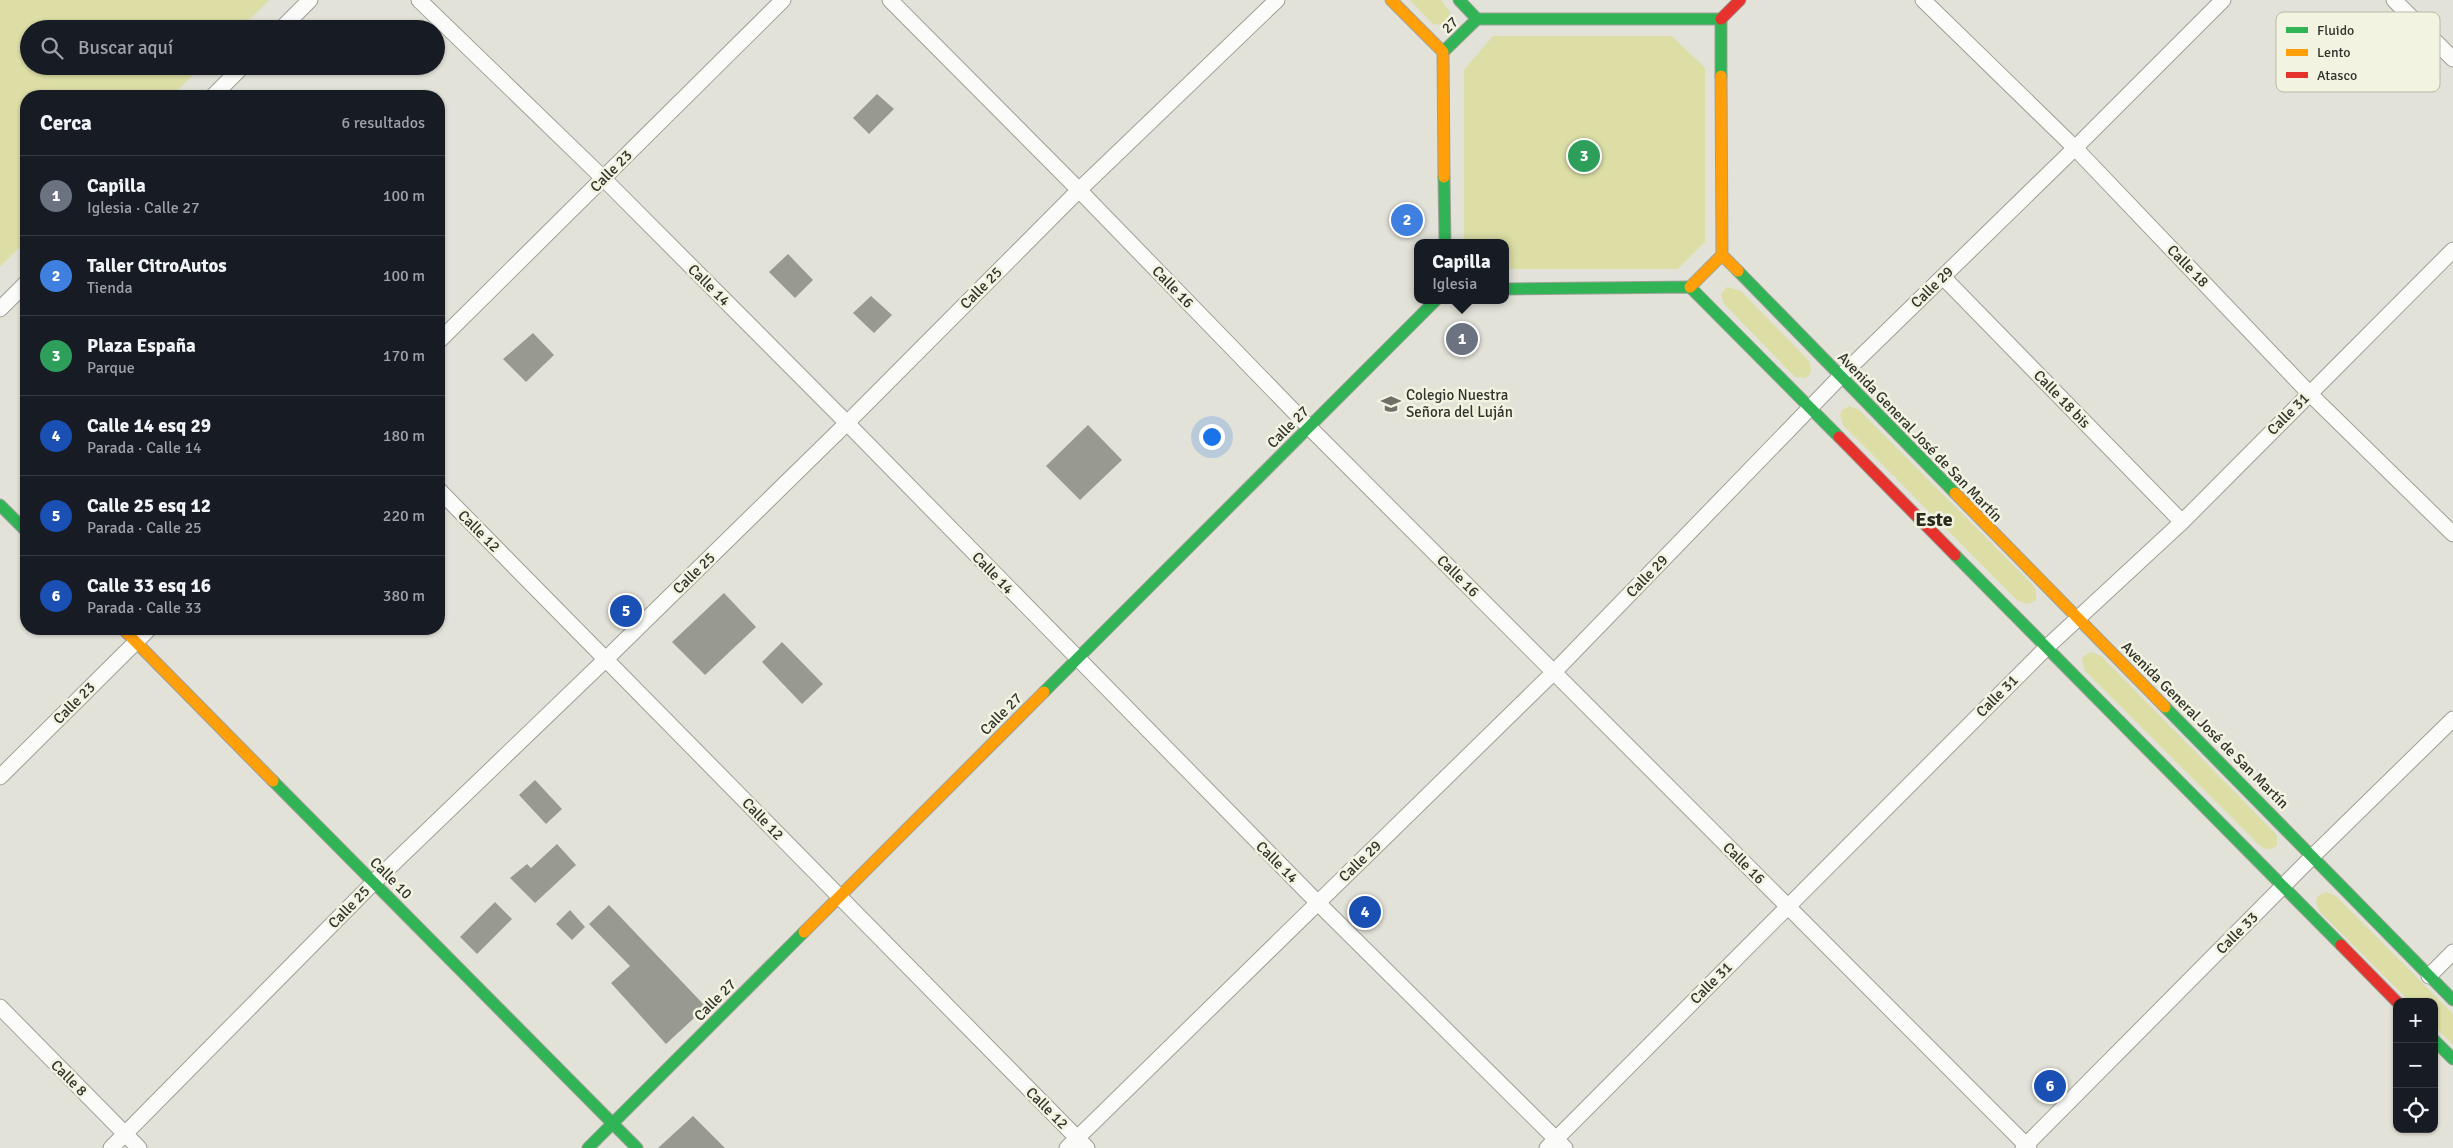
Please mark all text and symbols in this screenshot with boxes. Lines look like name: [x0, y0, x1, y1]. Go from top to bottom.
legend: [2276, 12, 2440, 92]
street label: 27: [1438, 13, 1462, 37]
search box: [20, 20, 445, 75]
text: Fluido: [2317, 22, 2354, 39]
icon: search: [38, 34, 66, 62]
text: Buscar aquí: [78, 36, 173, 60]
text: Lento: [2317, 44, 2351, 61]
text: Atasco: [2317, 67, 2357, 84]
text: Cerca: [40, 110, 92, 136]
text: 6 resultados: [342, 113, 425, 133]
pin: 3: [1568, 137, 1600, 175]
street label: Calle 23: [586, 146, 636, 196]
text: Capilla: [87, 174, 146, 198]
text: 1: [52, 186, 60, 206]
text: 100 m: [383, 186, 425, 206]
text: Iglesia · Calle 27: [87, 198, 200, 218]
pin: 2: [1391, 201, 1423, 239]
popup: [1414, 239, 1509, 304]
street label: Calle 18: [2163, 241, 2213, 291]
text: Capilla: [1432, 250, 1491, 274]
text: Taller CitroAutos: [87, 254, 227, 278]
street label: Calle 14: [684, 260, 734, 310]
street label: Calle 16: [1148, 262, 1198, 312]
street label: Calle 29: [1907, 262, 1957, 312]
street label: Calle 25: [956, 263, 1006, 313]
text: 2: [52, 266, 60, 286]
text: 100 m: [383, 266, 425, 286]
text: Iglesia: [1432, 274, 1477, 294]
text: Tienda: [87, 278, 133, 298]
pin: 1: [1446, 320, 1478, 358]
text: Plaza España: [87, 334, 196, 358]
text: 3: [52, 346, 60, 366]
text: 170 m: [383, 346, 425, 366]
street label: Avenida General José de San Martín: [1834, 348, 2006, 526]
text: Parque: [87, 358, 135, 378]
street label: Calle 18 bis: [2030, 366, 2094, 432]
place label: Colegio Nuestra Señora del Luján: [1406, 386, 1513, 421]
street label: Calle 31: [2263, 389, 2313, 439]
school or university icon: Colegio Nuestra Señora del Luján: [1380, 393, 1402, 415]
street label: Calle 27: [1263, 402, 1313, 452]
text: Calle 14 esq 29: [87, 414, 211, 438]
your location: [1199, 424, 1225, 450]
text: 4: [52, 426, 60, 446]
text: 180 m: [383, 426, 425, 446]
text: Parada · Calle 14: [87, 438, 202, 458]
text: Calle 25 esq 12: [87, 494, 211, 518]
text: 5: [52, 506, 60, 526]
text: 220 m: [383, 506, 425, 526]
street label: Calle 12: [454, 506, 504, 556]
district label: Este: [1915, 507, 1953, 532]
text: Parada · Calle 25: [87, 518, 202, 538]
street label: Calle 25: [669, 548, 719, 598]
street label: Calle 14: [968, 548, 1018, 598]
street label: Calle 16: [1433, 551, 1483, 601]
street label: Calle 29: [1622, 551, 1672, 601]
text: Calle 33 esq 16: [87, 574, 211, 598]
text: 6: [52, 586, 60, 606]
text: 380 m: [383, 586, 425, 606]
pin: 5: [610, 592, 642, 630]
text: Parada · Calle 33: [87, 598, 202, 618]
street label: Avenida General José de San Martín: [2118, 638, 2292, 812]
street label: Calle 31: [1972, 671, 2022, 721]
street label: Calle 23: [49, 678, 99, 728]
street label: Calle 27: [976, 689, 1026, 739]
street label: Calle 12: [738, 794, 788, 844]
street label: Calle 29: [1335, 836, 1385, 886]
street label: Calle 14: [1252, 837, 1302, 887]
street label: Calle 16: [1719, 838, 1769, 888]
street label: Calle 10: [366, 853, 416, 903]
street label: Calle 25: [324, 882, 374, 932]
pin: 4: [1349, 893, 1381, 931]
street label: Calle 33: [2212, 908, 2262, 958]
street label: Calle 31: [1686, 958, 1736, 1008]
street label: Calle 27: [690, 975, 740, 1025]
map controls: [2393, 998, 2438, 1133]
button: +: [2393, 998, 2438, 1043]
button: −: [2393, 1043, 2438, 1088]
street label: Calle 8: [47, 1056, 91, 1100]
pin: 6: [2034, 1067, 2066, 1105]
street label: Calle 12: [1022, 1083, 1072, 1133]
button: locate: [2393, 1088, 2438, 1133]

